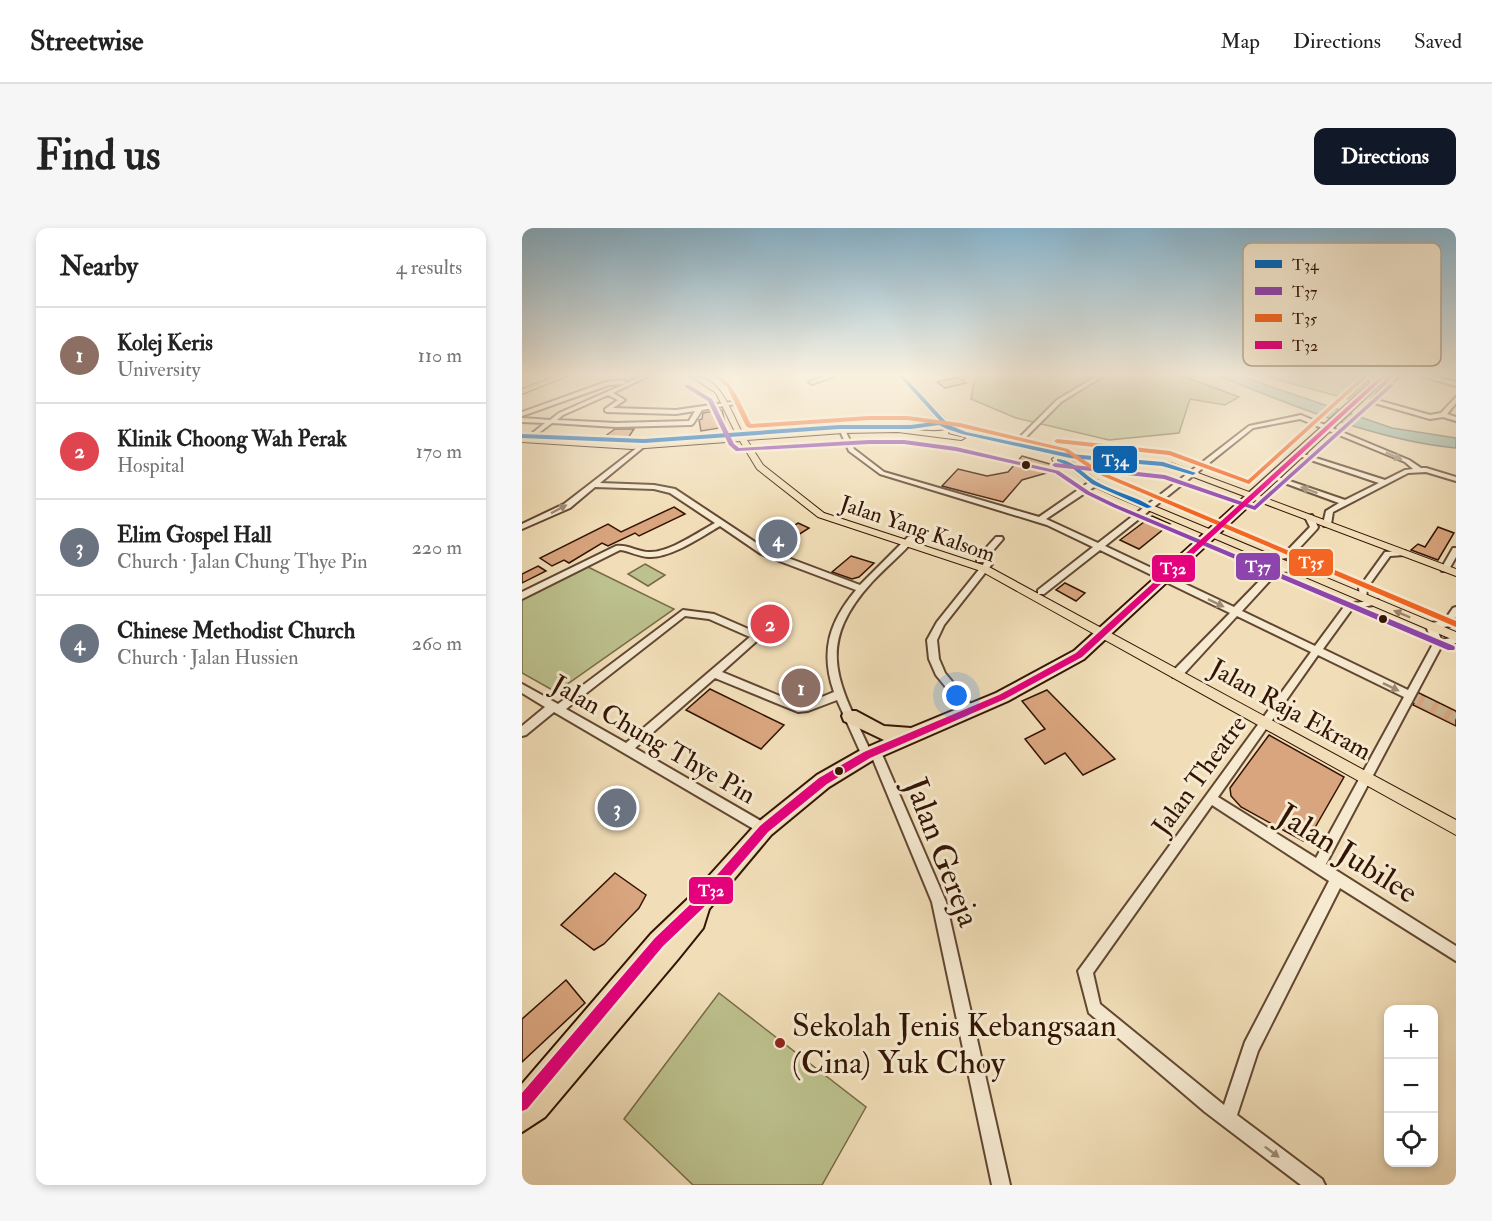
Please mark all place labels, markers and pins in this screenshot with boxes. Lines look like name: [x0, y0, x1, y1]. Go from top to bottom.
unlabelled marker: [1020, 459, 1032, 471]
pin: 4: [758, 516, 798, 562]
pin: 2: [750, 602, 790, 646]
unlabelled marker: [1377, 613, 1389, 625]
pin: 1: [782, 666, 820, 710]
unlabelled marker: [833, 765, 845, 777]
pin: 3: [598, 786, 637, 830]
place label: Sekolah Jenis Kebangsaan (Cina) Yuk Choy: [792, 1006, 1117, 1083]
marker: Sekolah Jenis Kebangsaan (Cina) Yuk Choy: [773, 1036, 787, 1050]

